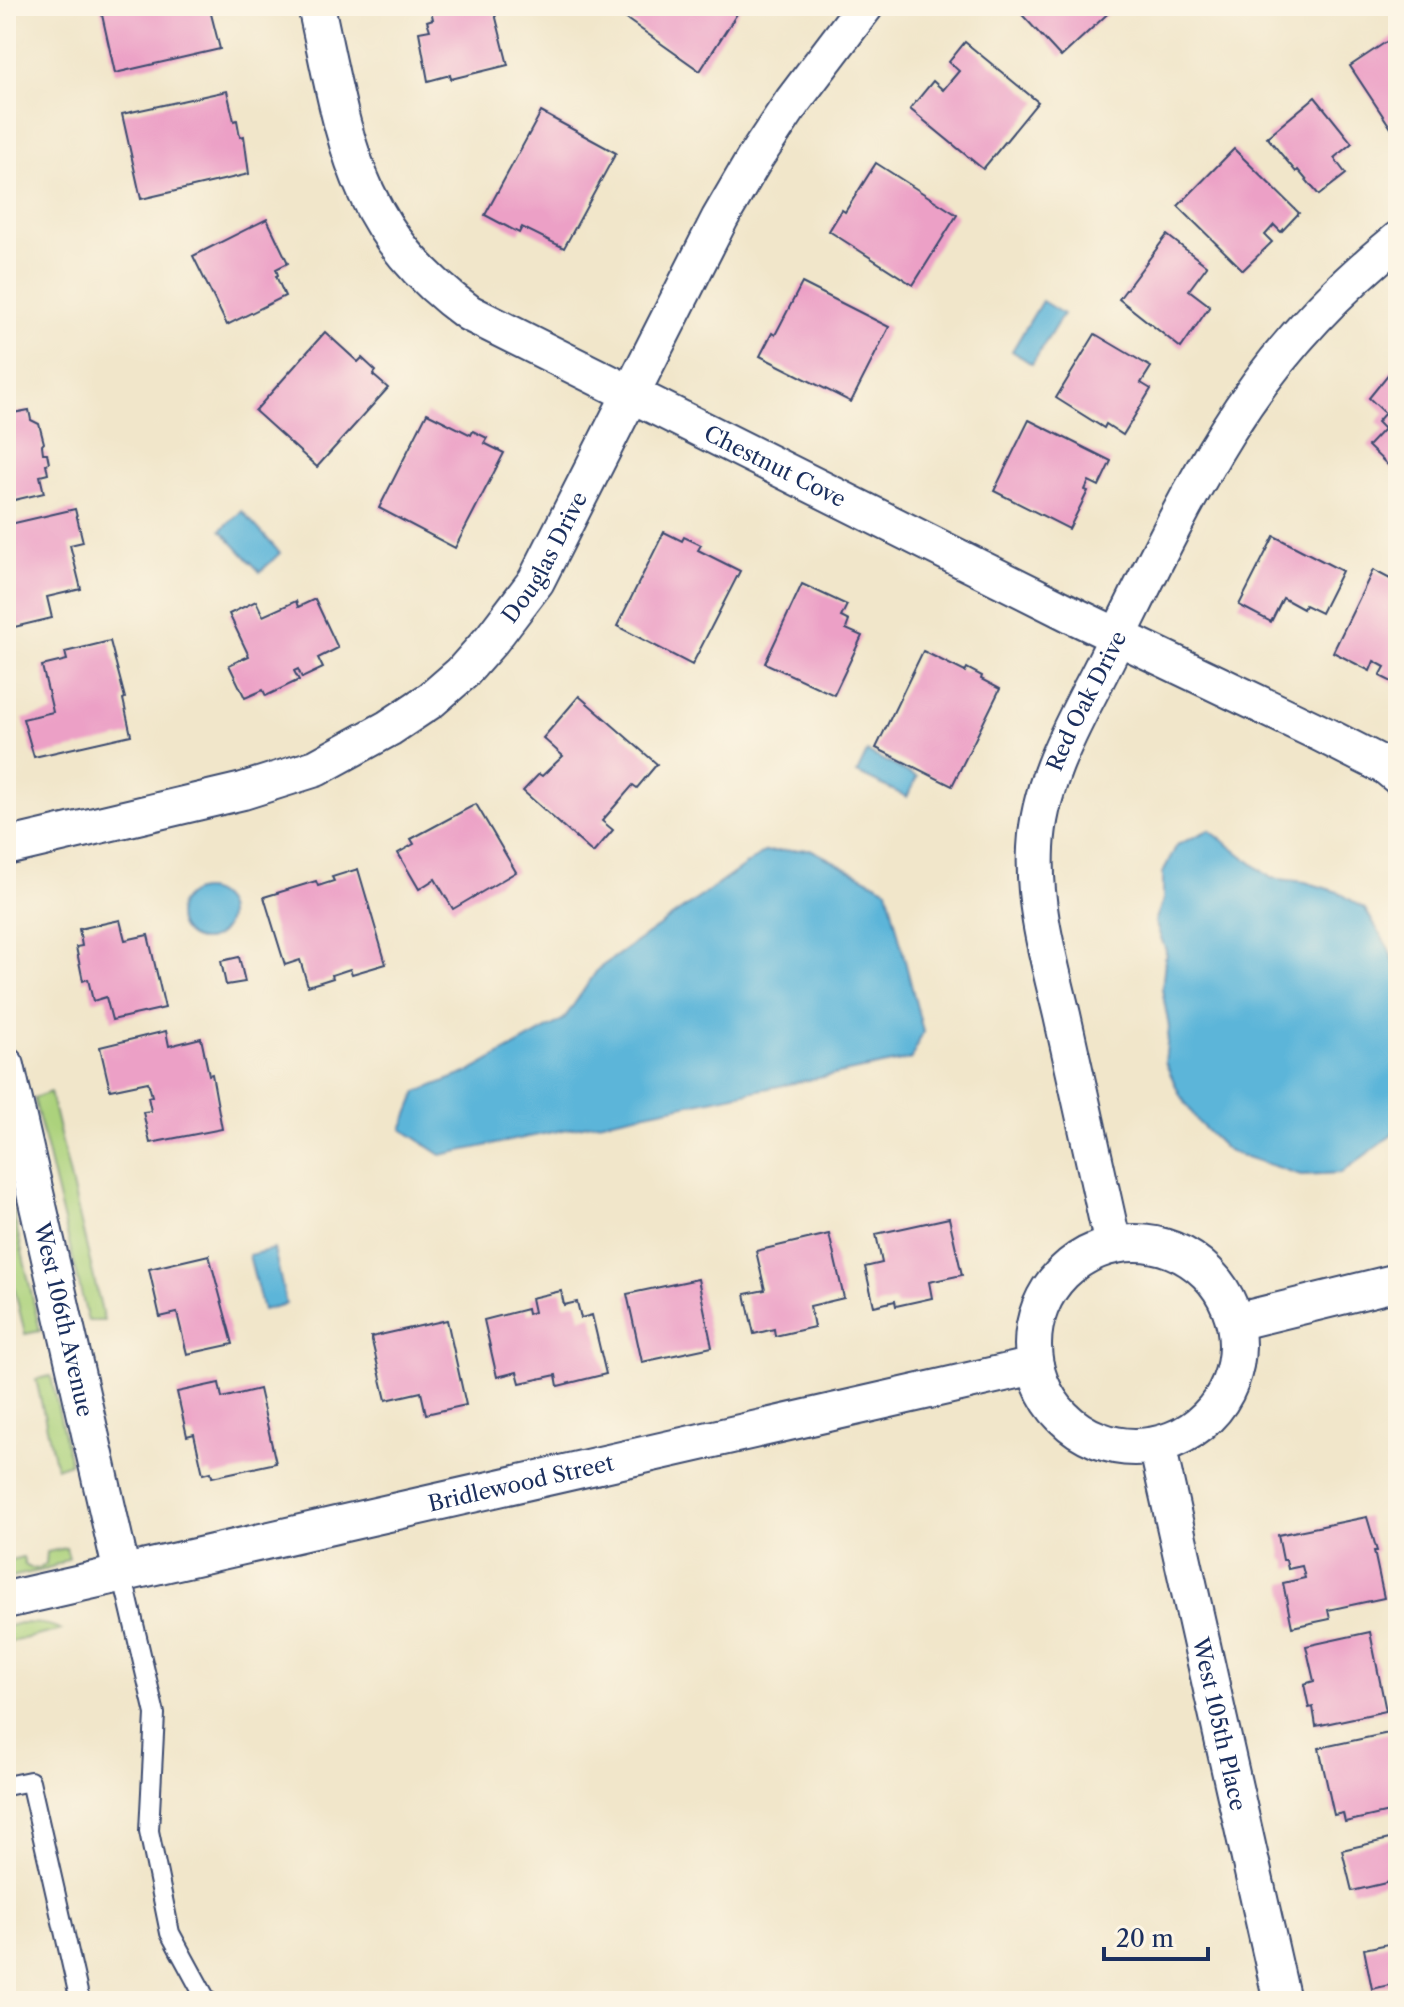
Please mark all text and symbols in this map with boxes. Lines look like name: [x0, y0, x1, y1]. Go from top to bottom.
street label: Chestnut Cove: [700, 420, 850, 513]
street label: Douglas Drive: [496, 487, 593, 628]
street label: Red Oak Drive: [1041, 627, 1132, 775]
street label: West 106th Avenue: [28, 1219, 99, 1419]
street label: Bridlewood Street: [426, 1449, 617, 1518]
street label: West 105th Place: [1186, 1634, 1252, 1813]
scale bar: [1104, 1911, 1208, 1961]
text: 20 m: [1116, 1924, 1174, 1953]

